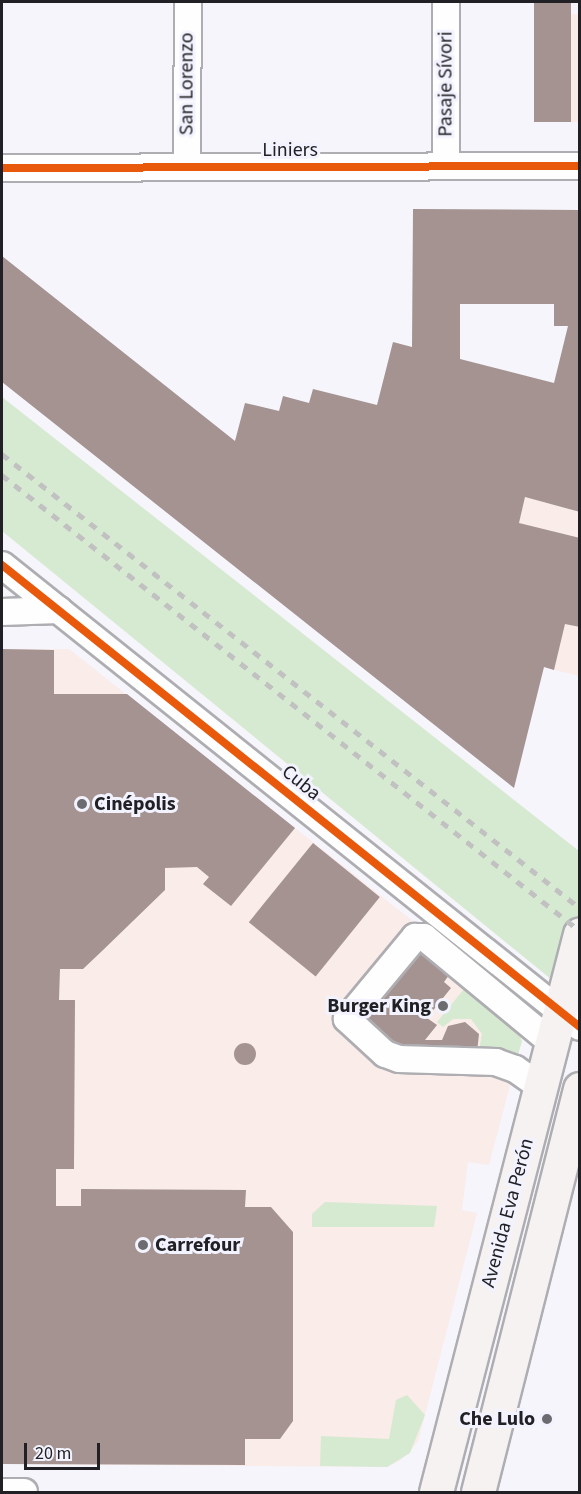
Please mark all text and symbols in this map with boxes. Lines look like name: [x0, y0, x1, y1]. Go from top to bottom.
street label: Pasaje Sívori: [434, 31, 458, 137]
street label: San Lorenzo: [175, 33, 199, 135]
street label: Liniers: [262, 138, 318, 162]
street label: Cuba: [277, 760, 325, 806]
place label: Cinépolis: [94, 792, 176, 816]
marker: Cinépolis: [75, 797, 89, 811]
place label: Burger King: [327, 994, 431, 1018]
marker: Burger King: [436, 999, 450, 1013]
street label: Avenida Eva Perón: [477, 1136, 539, 1290]
place label: Carrefour: [155, 1233, 240, 1257]
marker: Carrefour: [136, 1238, 150, 1252]
place label: Che Lulo: [459, 1407, 535, 1431]
marker: Che Lulo: [540, 1412, 554, 1426]
scale bar: [27, 1431, 104, 1469]
text: 20 m: [35, 1441, 71, 1466]

